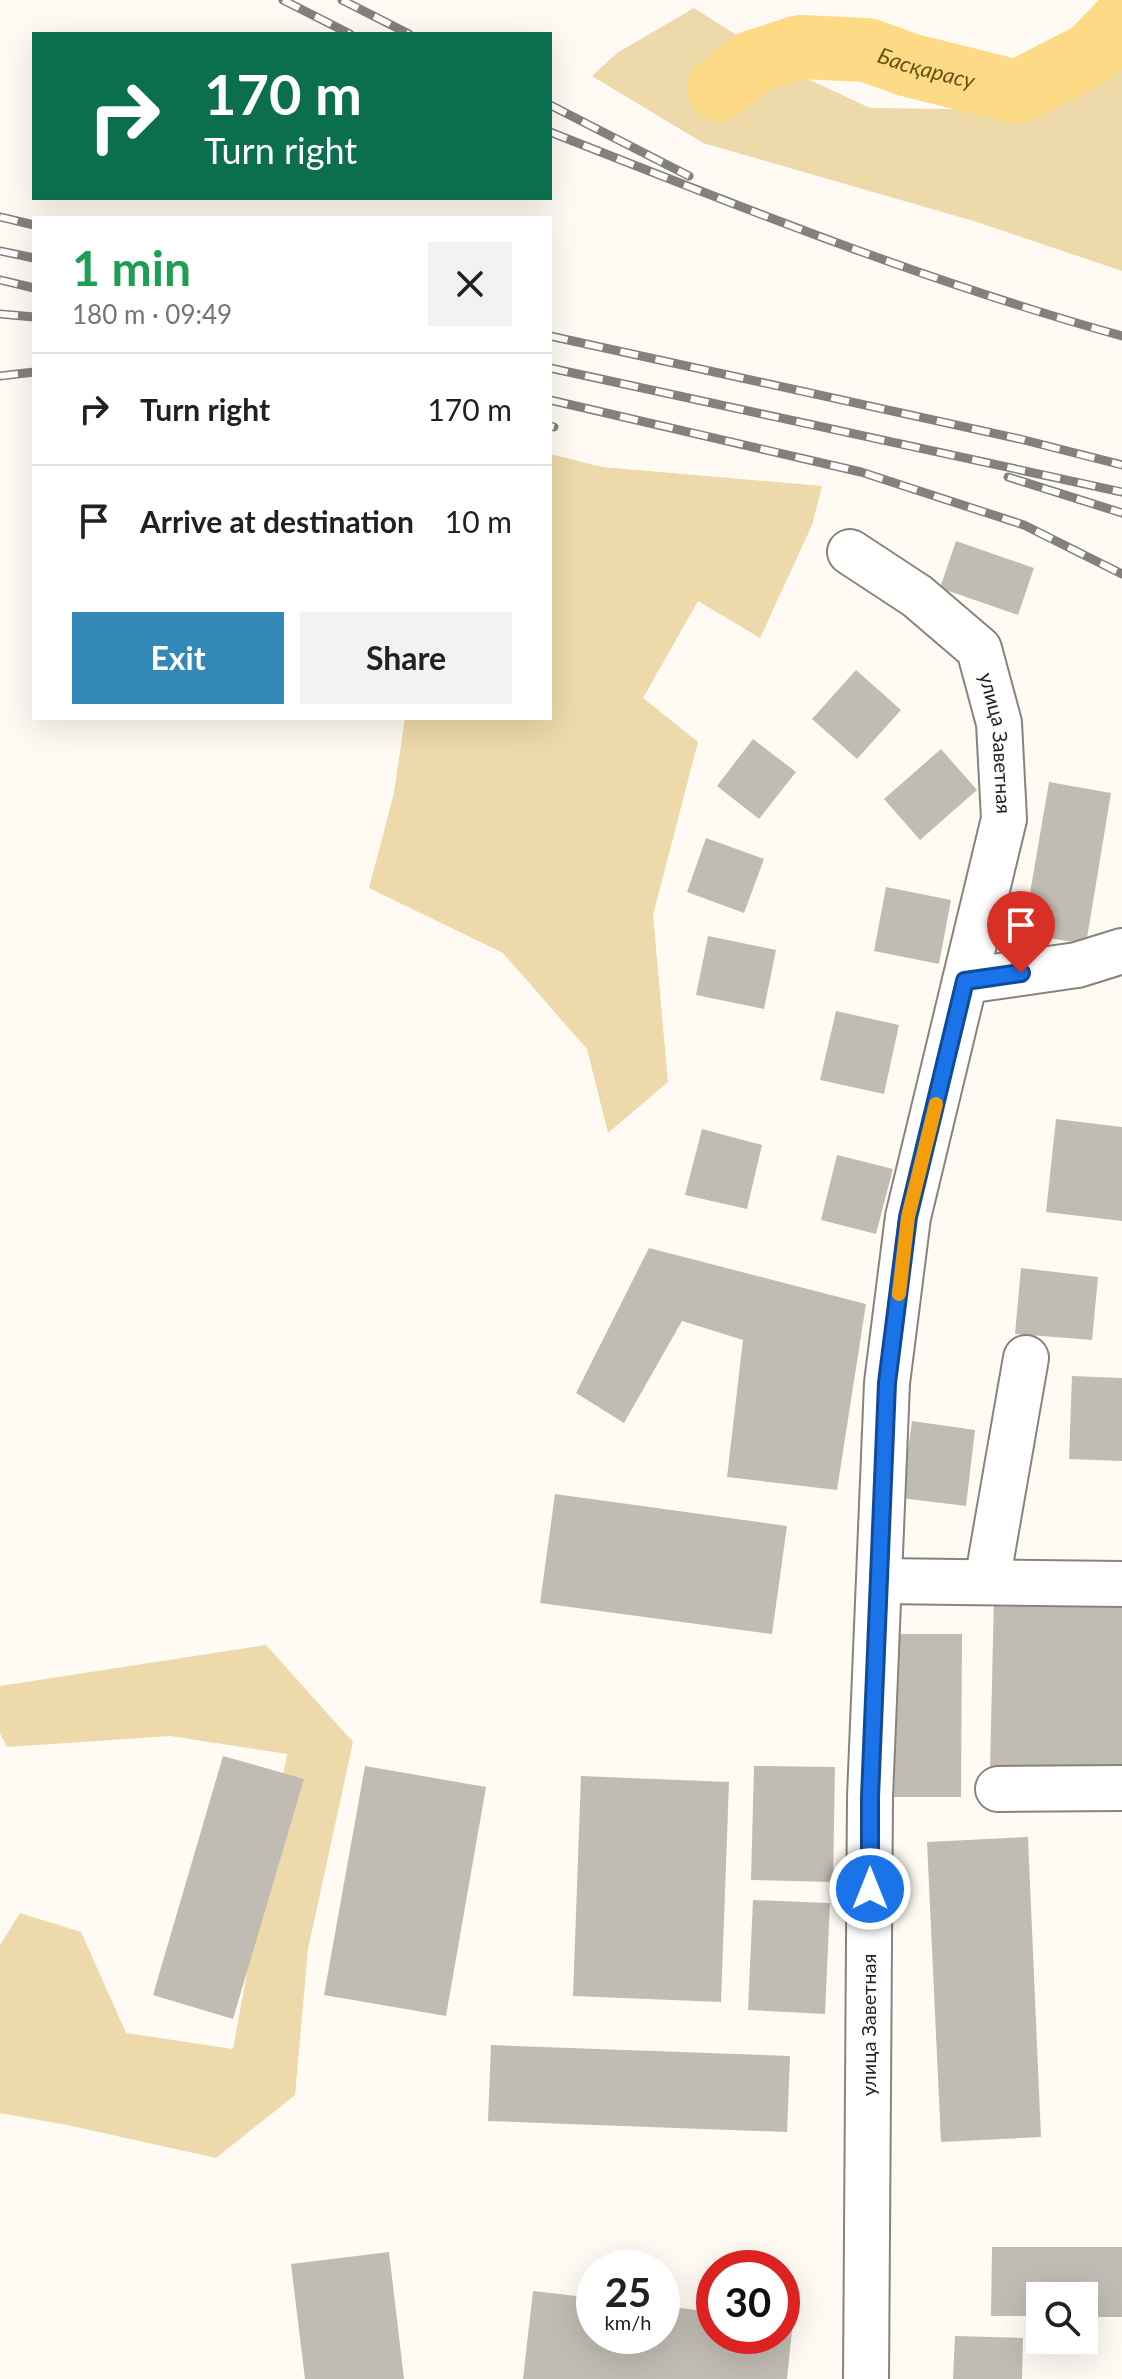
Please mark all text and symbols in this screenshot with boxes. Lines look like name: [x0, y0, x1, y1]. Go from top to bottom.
water label: Басқарасу: [874, 41, 978, 94]
text: 170 m: [204, 60, 362, 127]
icon: right: [72, 64, 176, 168]
text: Turn right: [204, 128, 357, 172]
text: 1 min: [72, 239, 191, 296]
button: close: [428, 242, 512, 326]
text: 180 m · 09:49: [72, 298, 232, 330]
icon: right: [72, 387, 116, 431]
text: Turn right: [140, 391, 270, 427]
text: 170 m: [427, 391, 512, 427]
icon: arrive: [72, 499, 116, 543]
text: Arrive at destination: [140, 503, 414, 539]
text: 10 m: [445, 503, 512, 539]
button: Exit: [72, 612, 284, 704]
button: Share: [300, 612, 512, 704]
street label: улица Заветная: [975, 670, 1017, 814]
pin: [987, 891, 1055, 973]
icon: arrive: [999, 903, 1043, 947]
position arrow: [828, 1847, 912, 1931]
street label: улица Заветная: [856, 1954, 880, 2096]
speed limit sign: 30: [696, 2250, 800, 2354]
text: 25: [605, 2268, 651, 2316]
map controls: [1026, 2282, 1098, 2354]
button: search: [1026, 2282, 1098, 2354]
text: km/h: [605, 2310, 651, 2334]

